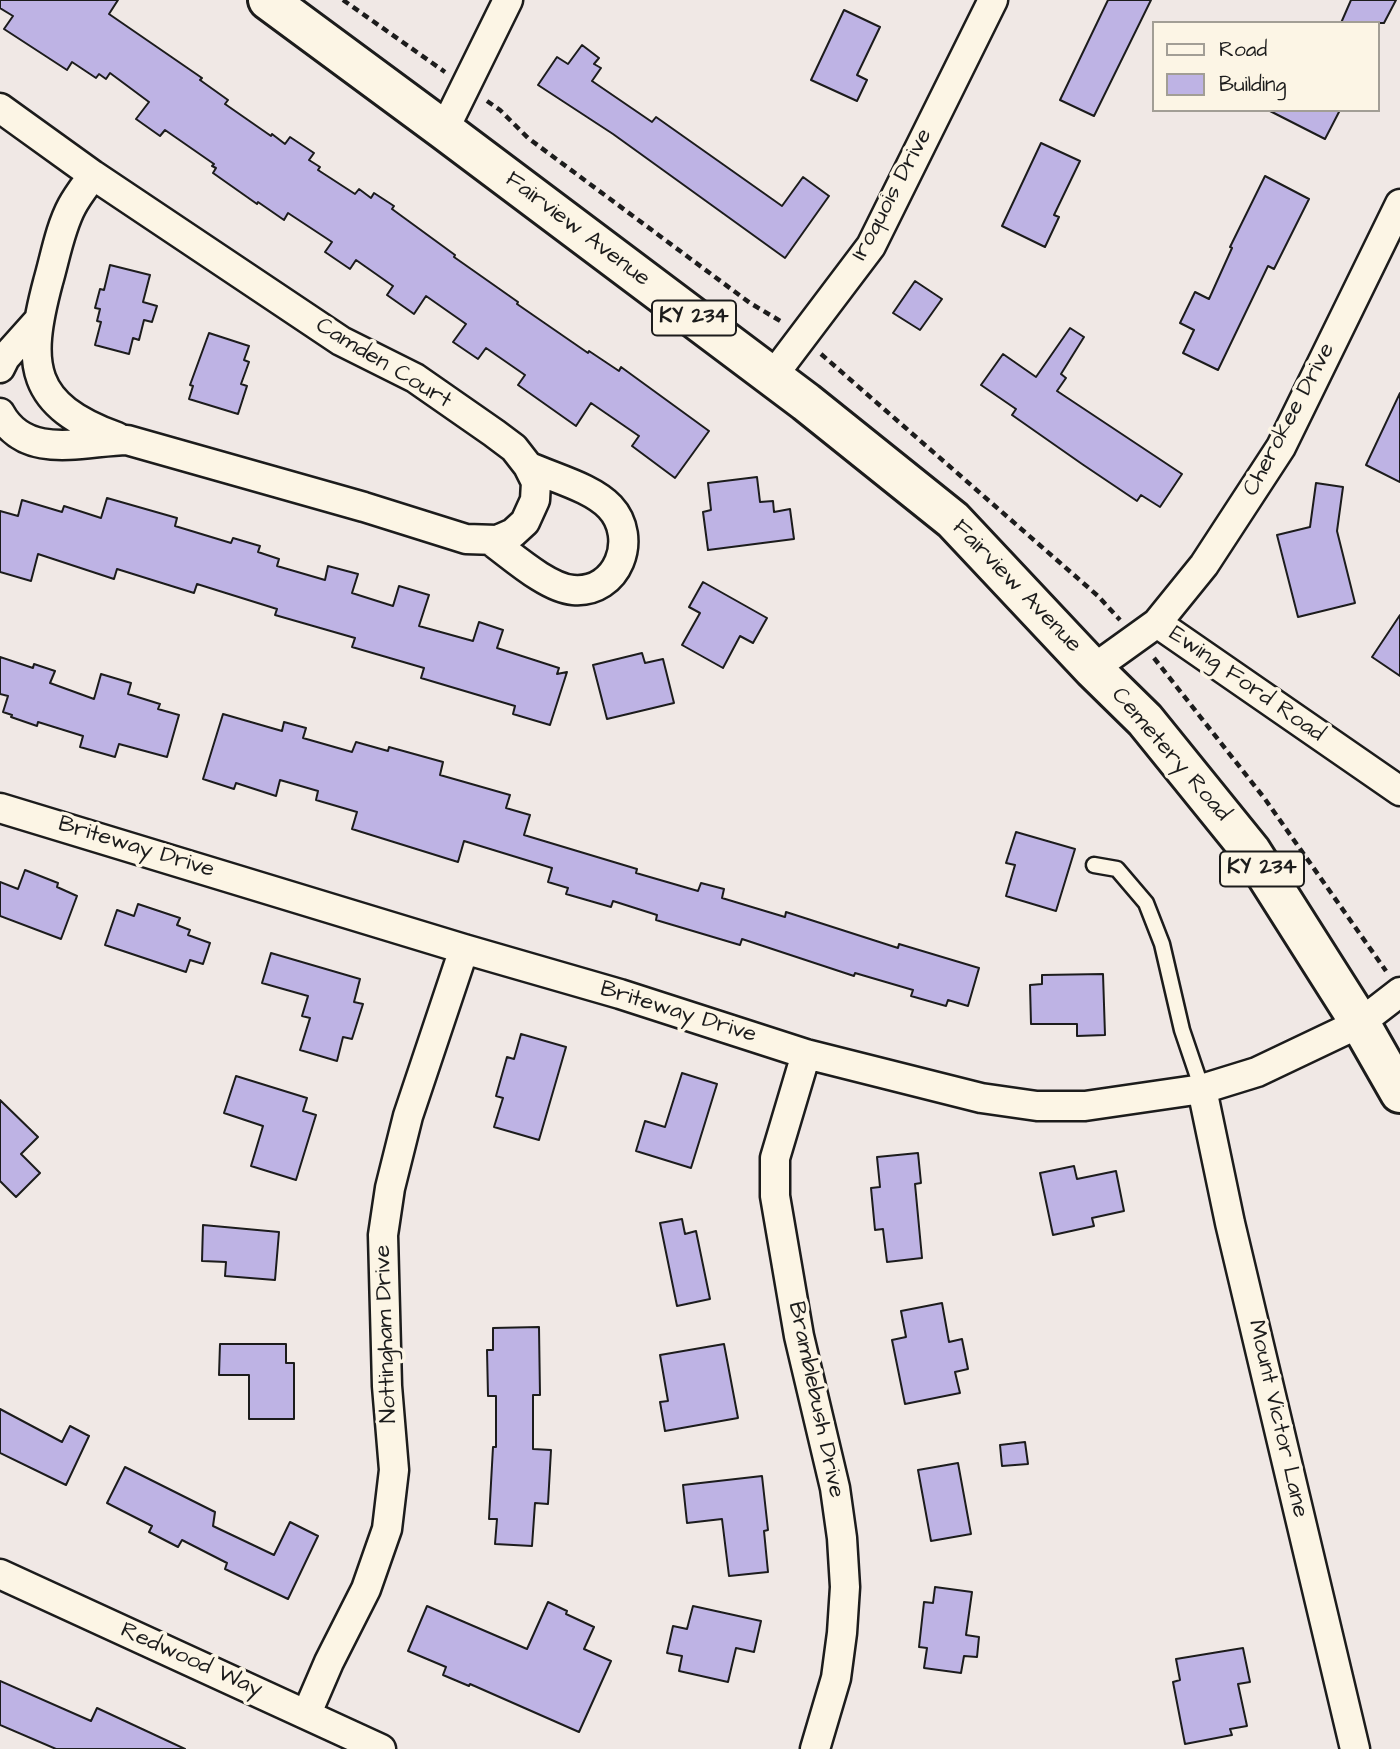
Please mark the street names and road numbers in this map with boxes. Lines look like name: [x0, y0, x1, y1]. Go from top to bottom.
street label: Iroquois Drive: [847, 124, 939, 266]
street label: Fairview Avenue: [499, 167, 655, 293]
road number: KY 234: [652, 300, 736, 336]
street label: Camden Court: [310, 313, 456, 415]
street label: Cherokee Drive: [1238, 339, 1342, 501]
street label: Fairview Avenue: [946, 515, 1086, 659]
street label: Ewing Ford Road: [1163, 621, 1329, 749]
street label: Cemetery Road: [1104, 682, 1236, 828]
street label: Briteway Drive: [55, 811, 217, 885]
road number: KY 234: [1220, 852, 1304, 886]
street label: Briteway Drive: [597, 976, 759, 1050]
street label: Nottingham Drive: [370, 1244, 404, 1424]
street label: Bramblebush Drive: [781, 1299, 849, 1501]
street label: Mount Victor Lane: [1241, 1318, 1313, 1520]
street label: Redwood Way: [116, 1617, 266, 1705]

